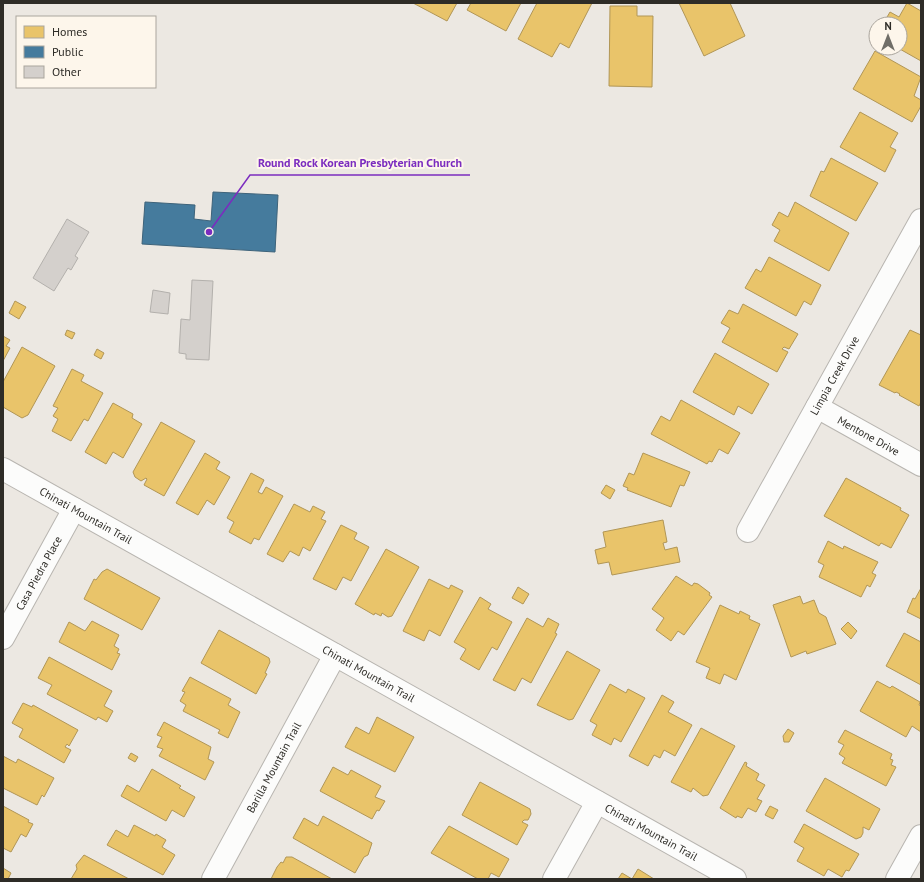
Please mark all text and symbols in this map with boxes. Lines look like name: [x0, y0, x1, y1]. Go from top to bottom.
legend: [16, 16, 156, 88]
north arrow: [868, 16, 908, 56]
text: N: [884, 19, 892, 33]
text: Homes: [52, 24, 87, 39]
text: Public: [52, 44, 84, 59]
text: Other: [52, 64, 81, 79]
callout: Round Rock Korean Presbyterian Church: [250, 151, 470, 175]
text: Round Rock Korean Presbyterian Church: [258, 155, 462, 170]
street label: Limpia Creek Drive: [807, 333, 862, 417]
street label: Mentone Drive: [835, 413, 902, 459]
street label: Chinati Mountain Trail: [37, 484, 135, 547]
street label: Casa Piedra Place: [13, 533, 65, 613]
street label: Chinati Mountain Trail: [320, 642, 418, 706]
street label: Barilla Mountain Trail: [243, 719, 304, 815]
street label: Chinati Mountain Trail: [602, 801, 701, 864]

